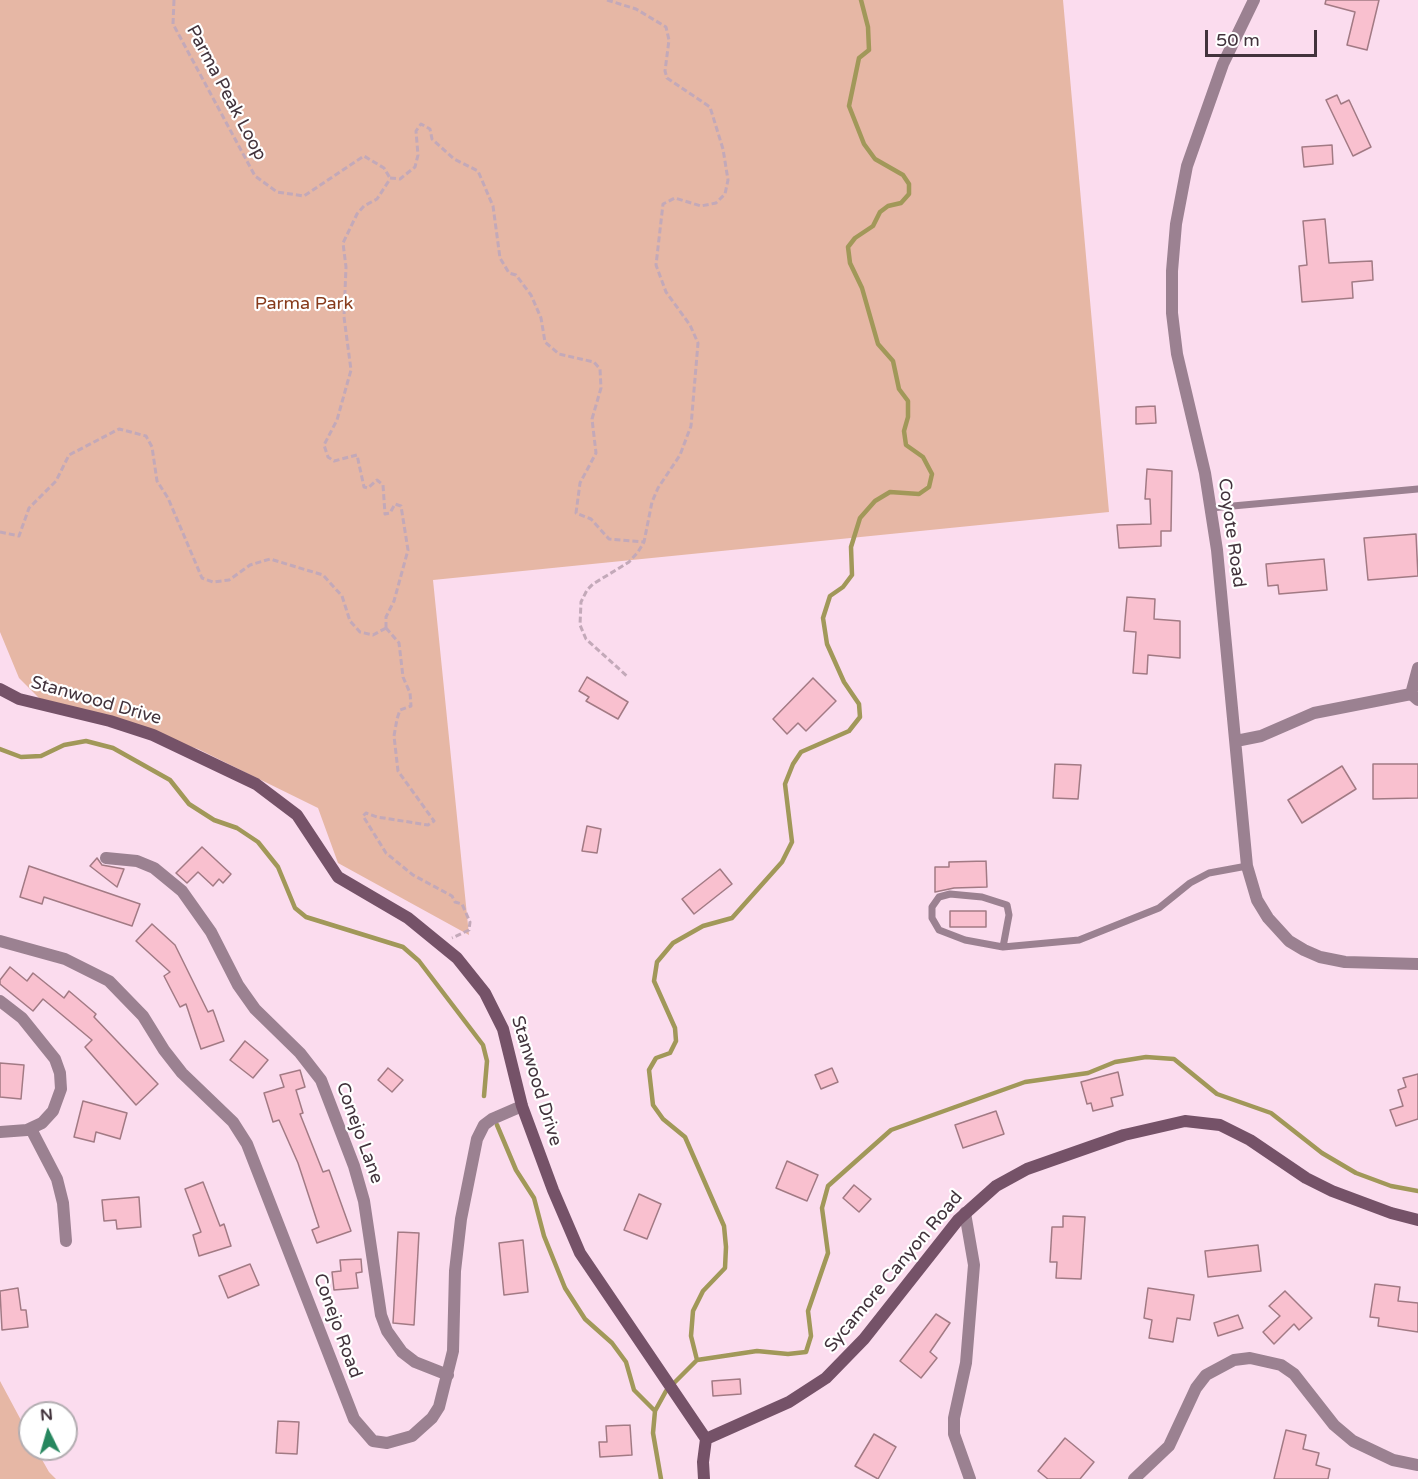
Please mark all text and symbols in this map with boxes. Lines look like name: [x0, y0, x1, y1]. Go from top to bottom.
scale bar: [1208, 18, 1320, 56]
street label: Parma Peak Loop: [181, 22, 271, 164]
text: 50 m: [1216, 29, 1260, 51]
park label: Parma Park: [255, 293, 353, 315]
street label: Coyote Road: [1213, 477, 1249, 589]
street label: Stanwood Drive: [28, 672, 164, 730]
street label: Stanwood Drive: [506, 1013, 566, 1149]
street label: Conejo Lane: [331, 1079, 387, 1187]
street label: Sycamore Canyon Road: [820, 1187, 968, 1357]
street label: Conejo Road: [308, 1271, 366, 1381]
north arrow: [18, 1401, 78, 1461]
text: N: [39, 1405, 54, 1426]

